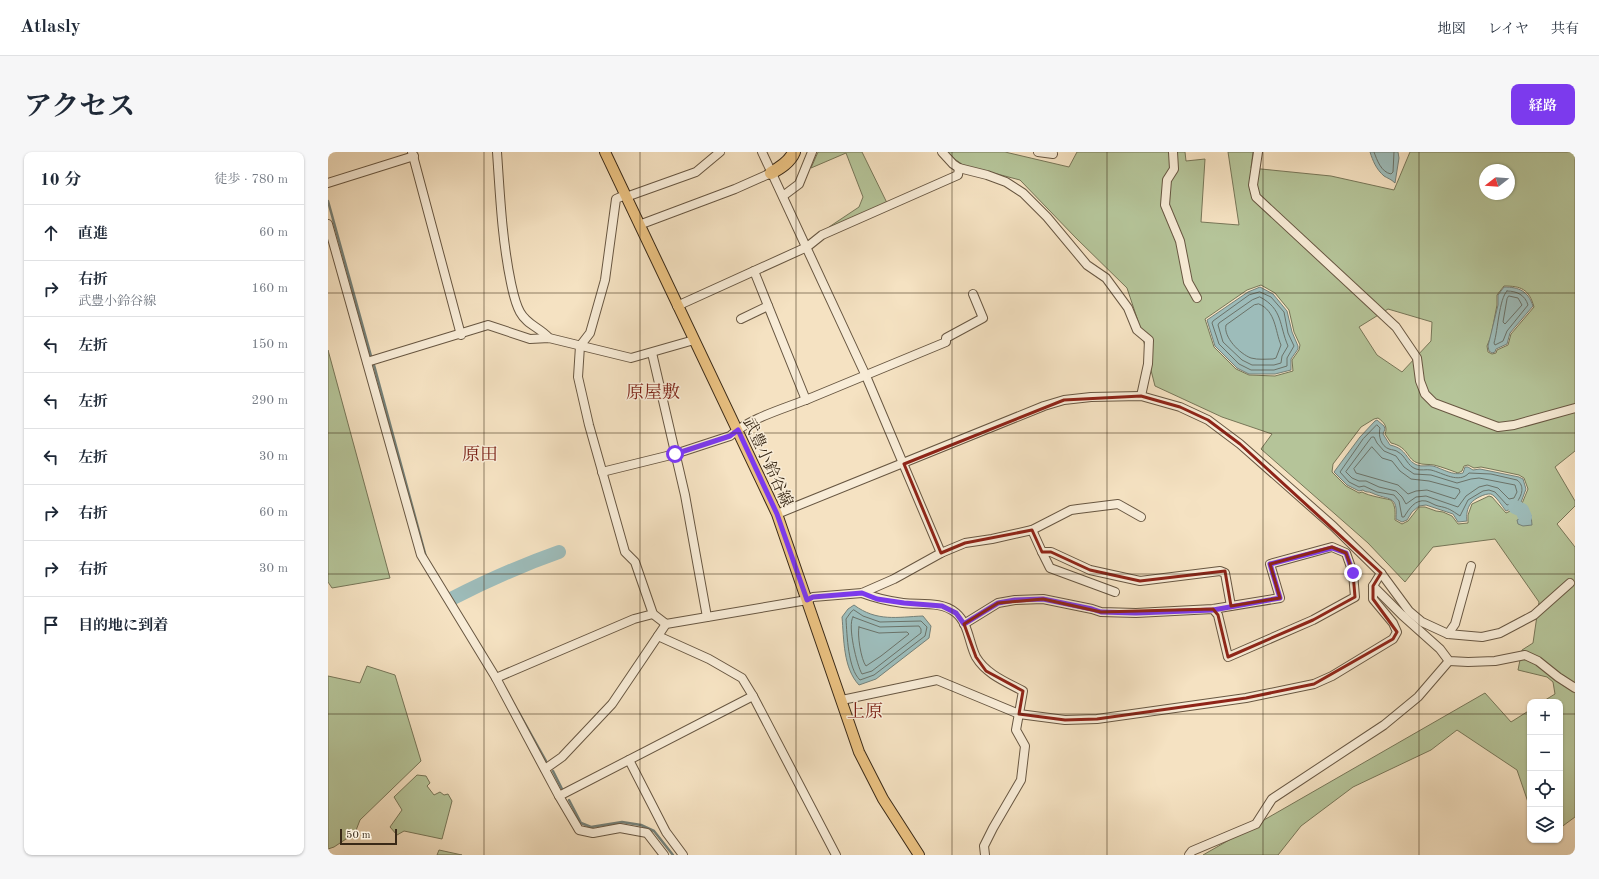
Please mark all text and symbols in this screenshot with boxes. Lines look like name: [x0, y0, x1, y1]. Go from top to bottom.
text: Atlasly: [20, 18, 81, 37]
text: 地図: [1438, 22, 1466, 36]
text: レイヤ: [1488, 22, 1529, 36]
text: 共有: [1551, 22, 1579, 36]
button: 経路: [1511, 84, 1575, 125]
text: アクセス: [24, 94, 135, 122]
north arrow: [1479, 164, 1515, 200]
text: 10 分: [40, 172, 81, 189]
text: 徒歩 · 780 m: [214, 173, 288, 186]
icon: ahead: [40, 222, 62, 244]
text: 60 m: [259, 226, 288, 239]
text: 直進: [78, 227, 108, 242]
text: 右折: [78, 273, 108, 288]
icon: right: [40, 278, 62, 300]
text: 160 m: [251, 282, 288, 295]
text: 武豊小鈴谷線: [78, 295, 156, 308]
icon: left: [40, 334, 62, 356]
text: 150 m: [251, 338, 288, 351]
text: 左折: [78, 339, 108, 354]
district label: 原屋敷: [626, 382, 680, 402]
icon: left: [40, 390, 62, 412]
text: 290 m: [251, 394, 288, 407]
text: 左折: [78, 395, 108, 410]
street label: 武豊小鈴谷線: [740, 415, 797, 510]
district label: 原田: [462, 445, 498, 464]
route start: [666, 445, 684, 463]
icon: left: [40, 446, 62, 468]
text: 30 m: [259, 450, 288, 463]
text: 左折: [78, 451, 108, 466]
icon: right: [40, 502, 62, 524]
text: 60 m: [259, 506, 288, 519]
text: 右折: [78, 507, 108, 522]
icon: right: [40, 558, 62, 580]
text: 30 m: [259, 562, 288, 575]
text: 右折: [78, 563, 108, 578]
route end: [1344, 564, 1362, 582]
icon: arrive: [40, 614, 62, 636]
text: 目的地に到着: [78, 619, 168, 634]
map controls: [1527, 699, 1563, 843]
button: +: [1527, 699, 1563, 735]
district label: 上原: [847, 701, 883, 721]
button: −: [1527, 735, 1563, 771]
button: locate: [1527, 771, 1563, 807]
button: layers: [1527, 807, 1563, 843]
scale bar: [340, 827, 397, 846]
text: 50 m: [346, 830, 371, 841]

